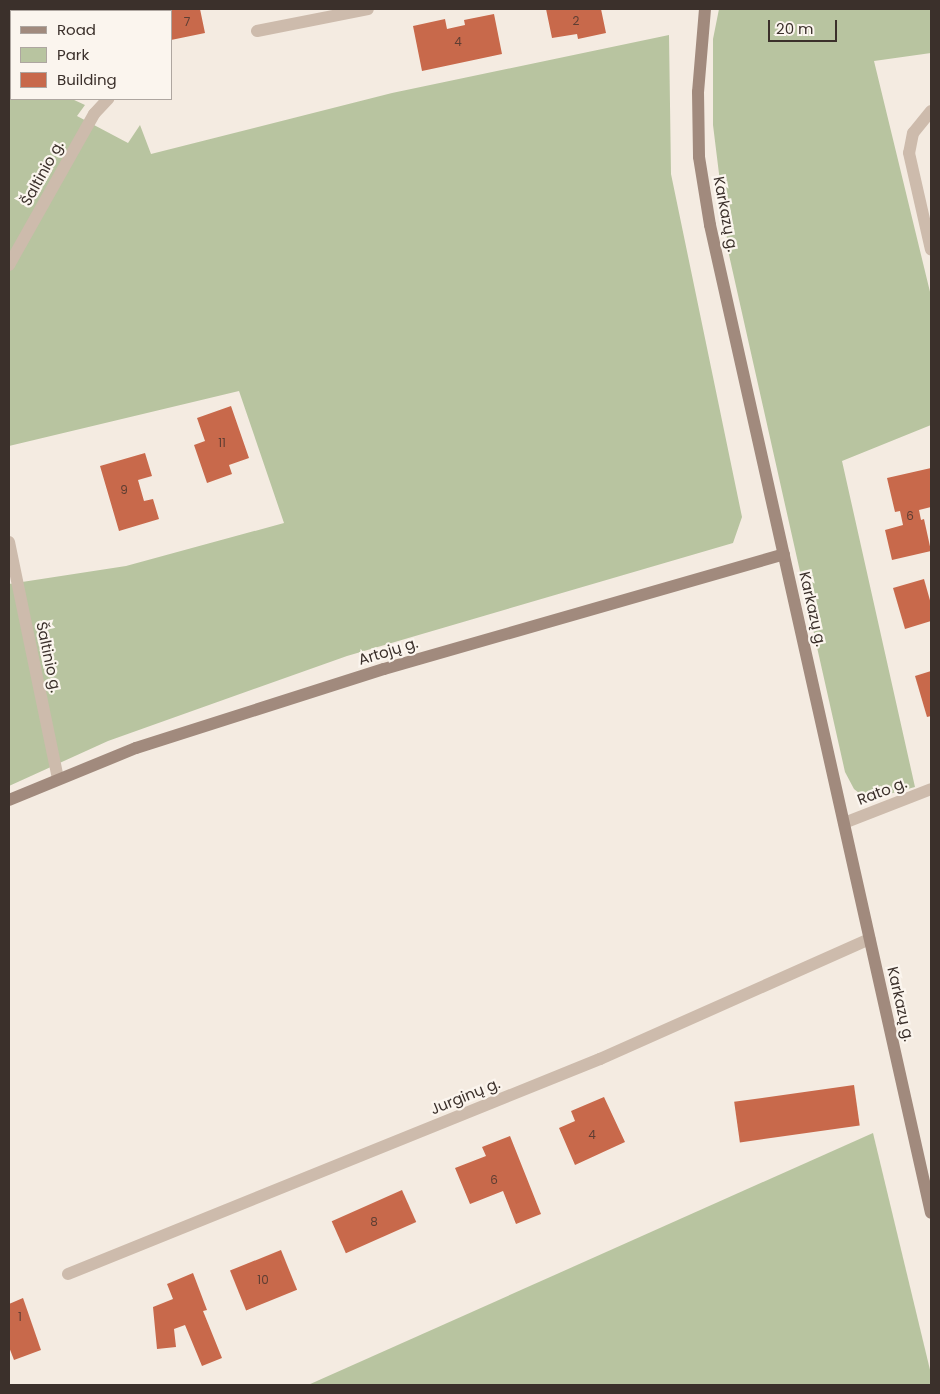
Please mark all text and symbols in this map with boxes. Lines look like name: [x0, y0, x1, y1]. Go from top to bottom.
legend: [10, 10, 172, 100]
scale bar: [770, 10, 839, 42]
house number: 2: [573, 14, 579, 28]
house number: 7: [184, 15, 190, 29]
text: 20 m: [776, 18, 814, 39]
text: Road: [57, 19, 96, 40]
house number: 4: [454, 35, 462, 49]
text: Park: [57, 44, 89, 65]
text: Building: [57, 69, 117, 90]
street label: Šaltinio g.: [17, 137, 67, 209]
street label: Karkazų g.: [710, 175, 742, 253]
house number: 11: [218, 436, 226, 450]
house number: 9: [120, 483, 128, 497]
house number: 6: [906, 509, 914, 523]
street label: Karkazų g.: [796, 570, 830, 648]
street label: Šaltinio g.: [33, 620, 65, 694]
street label: Artojų g.: [356, 633, 420, 669]
street label: Rato g.: [855, 773, 909, 809]
street label: Karkazų g.: [884, 965, 918, 1043]
street label: Jurginų g.: [428, 1074, 502, 1118]
house number: 4: [588, 1128, 596, 1142]
house number: 6: [490, 1173, 498, 1187]
house number: 8: [370, 1215, 378, 1229]
house number: 10: [257, 1273, 269, 1287]
house number: 1: [18, 1310, 22, 1324]

